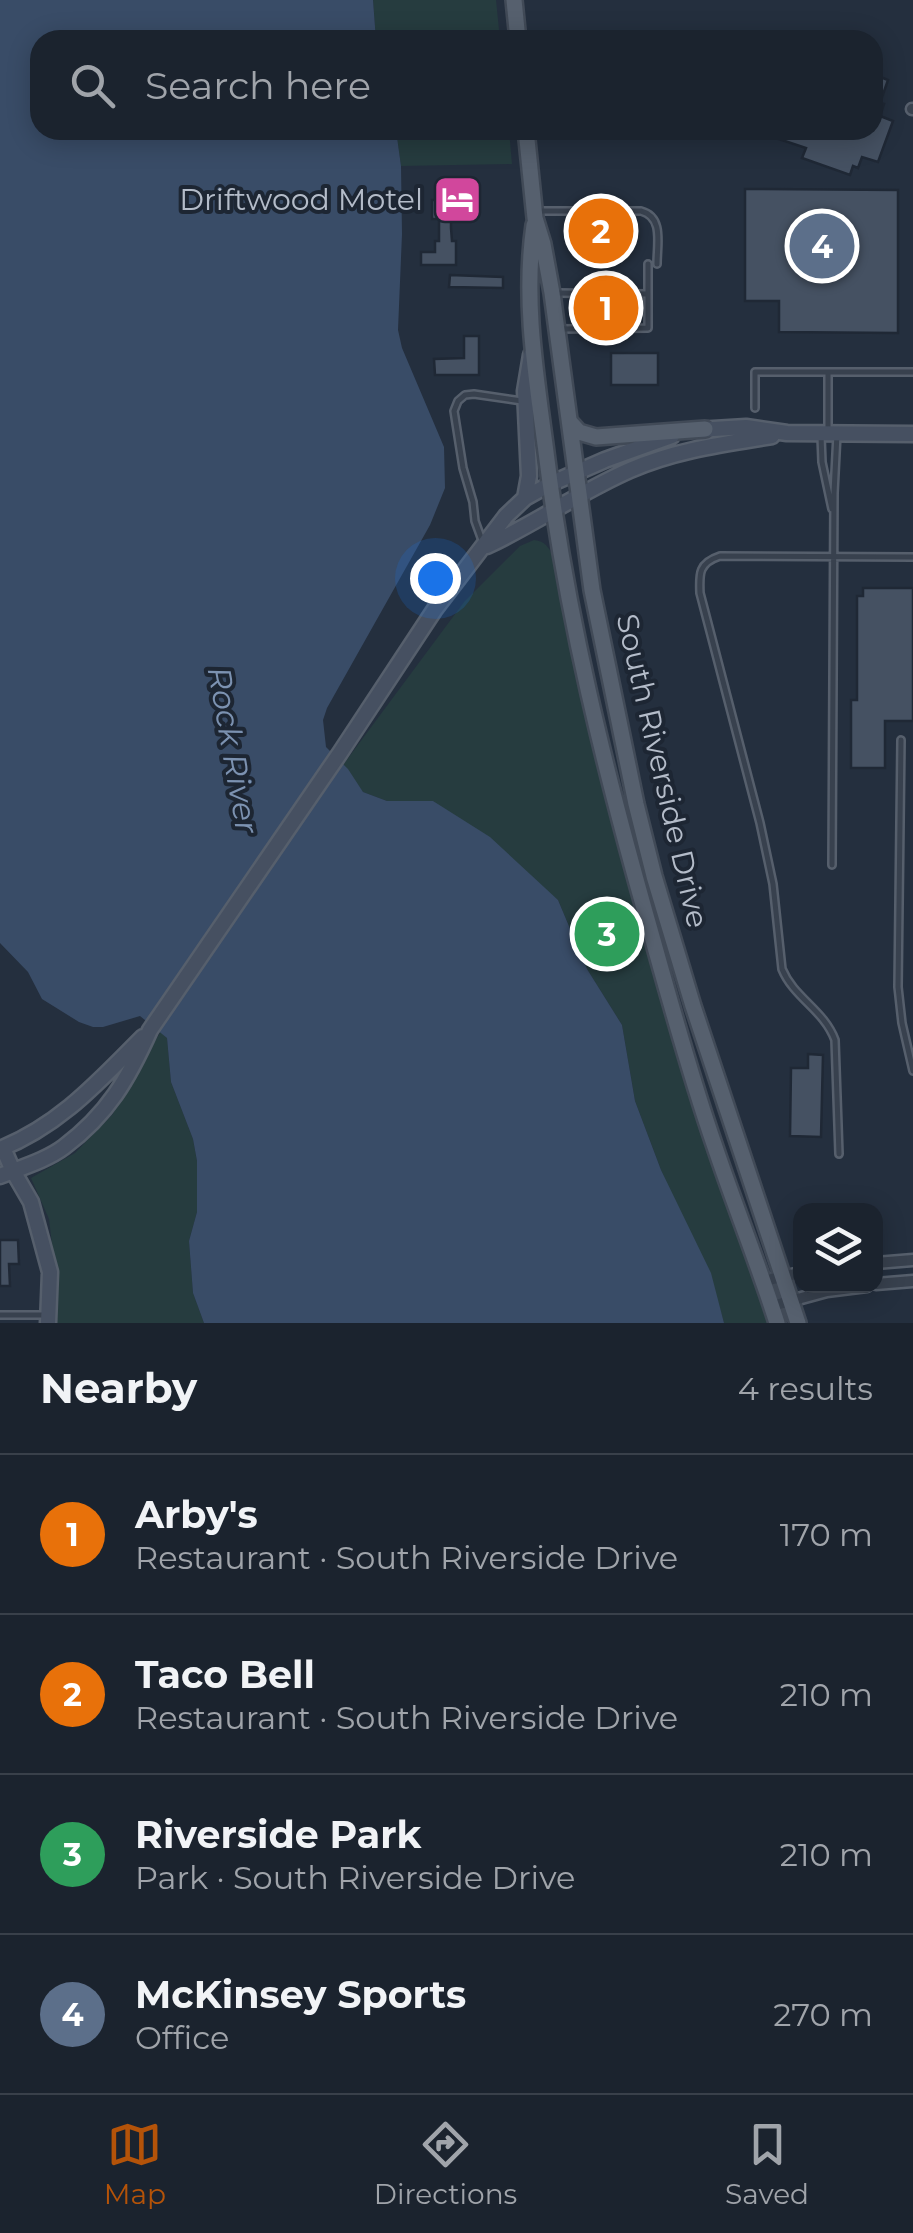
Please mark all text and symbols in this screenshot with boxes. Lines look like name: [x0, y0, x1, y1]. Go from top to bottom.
search box: [30, 30, 883, 140]
icon: search: [65, 58, 120, 113]
text: Search here: [145, 62, 371, 109]
hotel icon: Driftwood Motel: [432, 174, 484, 226]
place label: Driftwood Motel: [179, 181, 423, 218]
pin: 2: [568, 194, 634, 268]
pin: 4: [790, 208, 854, 284]
pin: 1: [574, 270, 638, 346]
your location: [410, 553, 461, 604]
street label: South Riverside Drive: [608, 610, 717, 931]
water label: Rock River: [200, 663, 268, 838]
pin: 3: [574, 896, 640, 972]
map controls: [793, 1203, 883, 1293]
button: layers: [793, 1203, 883, 1293]
text: Nearby: [40, 1362, 197, 1414]
text: 4 results: [738, 1369, 873, 1408]
text: Arby's: [135, 1491, 258, 1538]
text: 1: [66, 1515, 79, 1554]
text: 170 m: [780, 1515, 873, 1554]
text: Restaurant · South Riverside Drive: [135, 1538, 678, 1577]
text: Taco Bell: [135, 1651, 315, 1698]
text: 2: [63, 1675, 82, 1714]
text: 210 m: [780, 1675, 873, 1714]
text: Restaurant · South Riverside Drive: [135, 1698, 678, 1737]
text: Riverside Park: [135, 1811, 421, 1858]
text: 3: [63, 1835, 82, 1874]
text: 210 m: [780, 1835, 873, 1874]
text: Park · South Riverside Drive: [135, 1858, 575, 1897]
text: McKinsey Sports: [135, 1971, 466, 2018]
text: 4: [61, 1995, 84, 2034]
text: 270 m: [773, 1995, 873, 2034]
text: Office: [135, 2018, 229, 2057]
tab: Map: [104, 2117, 166, 2211]
tab: Directions: [374, 2117, 517, 2211]
tab: Saved: [725, 2117, 809, 2211]

